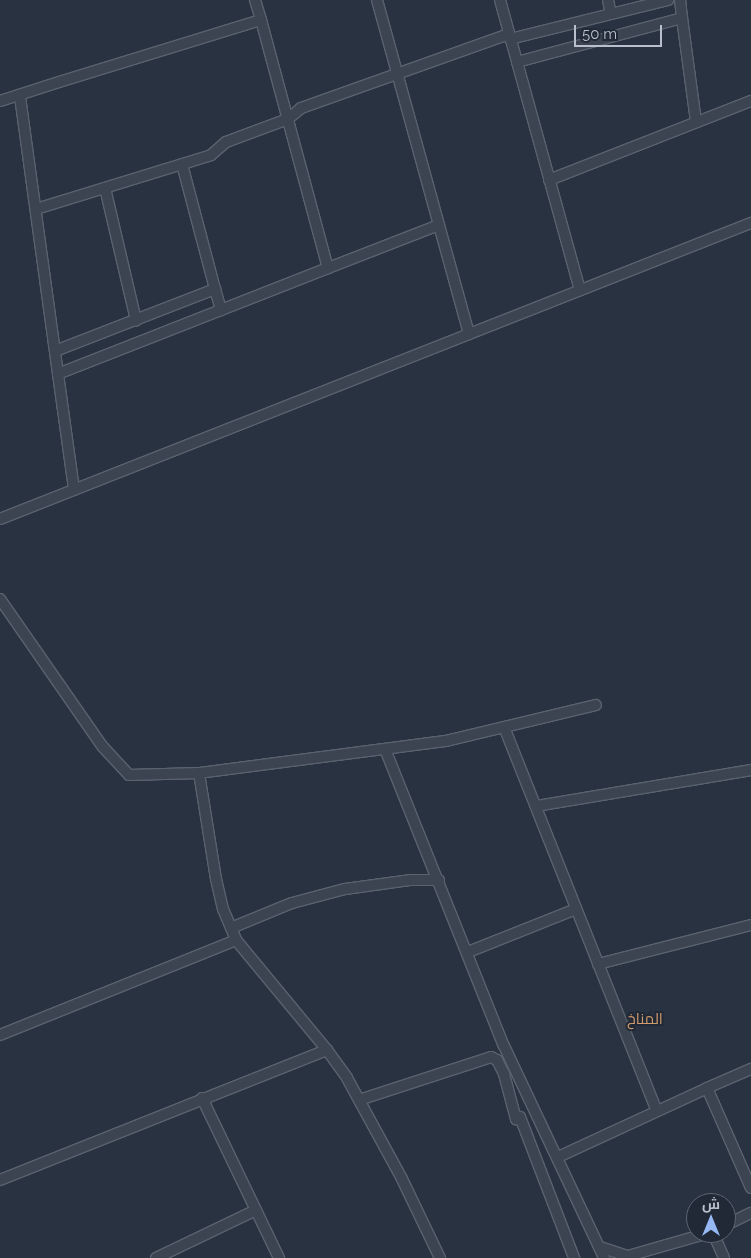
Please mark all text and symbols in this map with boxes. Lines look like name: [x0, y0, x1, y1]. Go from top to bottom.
scale bar: [576, 15, 664, 47]
text: 50 m: [582, 25, 617, 43]
district label: المناخ: [627, 1011, 663, 1029]
north arrow: [686, 1193, 736, 1243]
text: ش: [702, 1196, 720, 1212]

